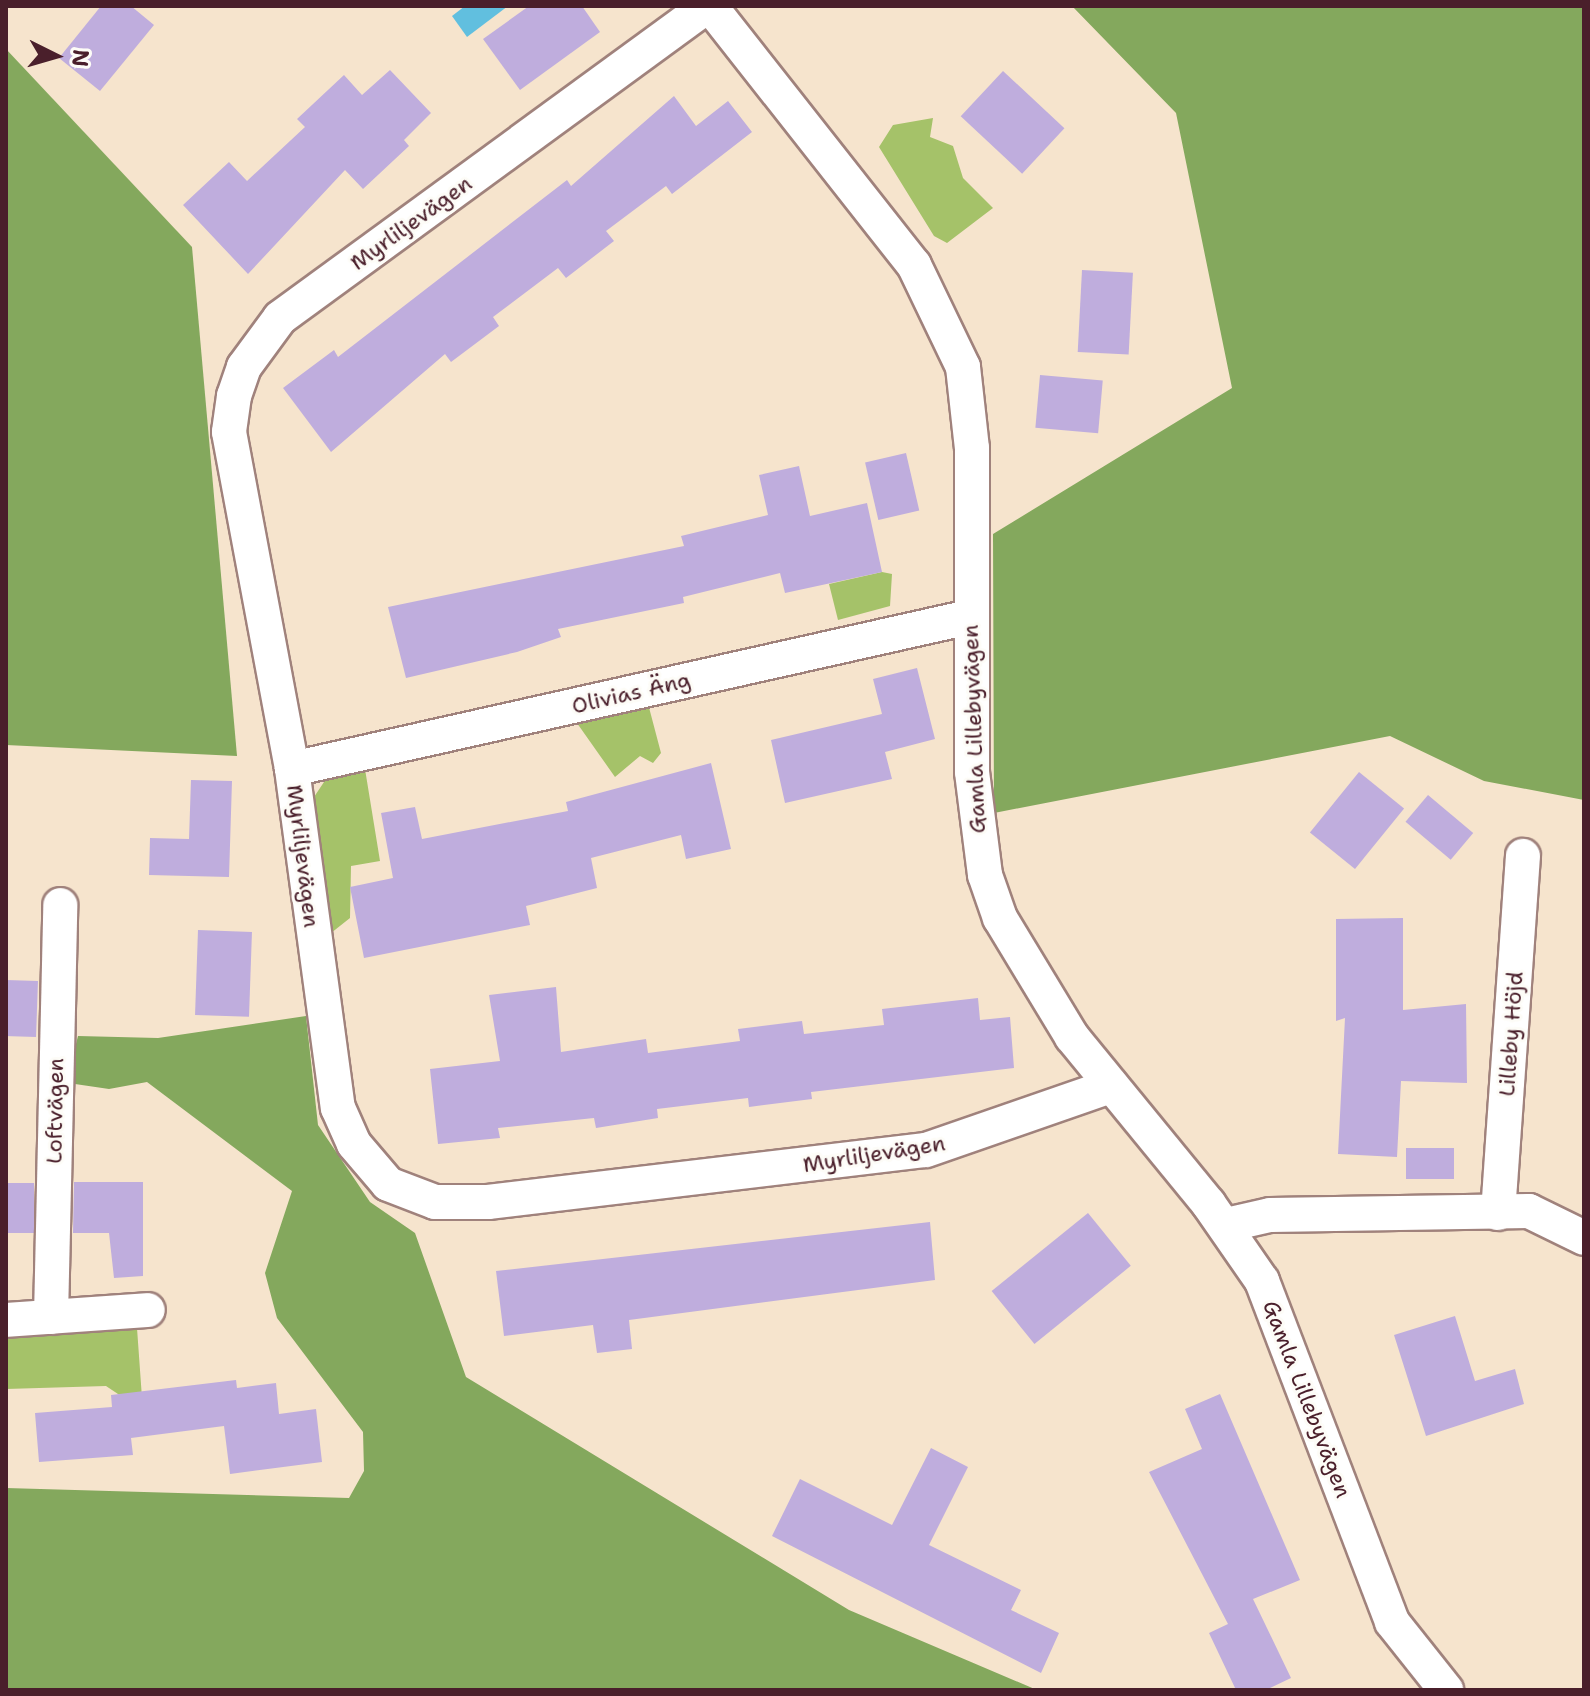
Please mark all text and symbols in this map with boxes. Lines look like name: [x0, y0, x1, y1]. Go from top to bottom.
north arrow: [16, 16, 96, 96]
text: N: [65, 48, 96, 68]
street label: Myrliljevägen: [345, 170, 477, 276]
street label: Gamla Lillebyvägen: [957, 624, 991, 834]
street label: Olivias Äng: [569, 667, 693, 719]
street label: Myrliljevägen: [281, 783, 325, 929]
street label: Lilleby Höjd: [1493, 971, 1529, 1097]
street label: Loftvägen: [41, 1058, 69, 1164]
street label: Myrliljevägen: [801, 1130, 947, 1178]
street label: Gamla Lillebyvägen: [1257, 1297, 1357, 1501]

